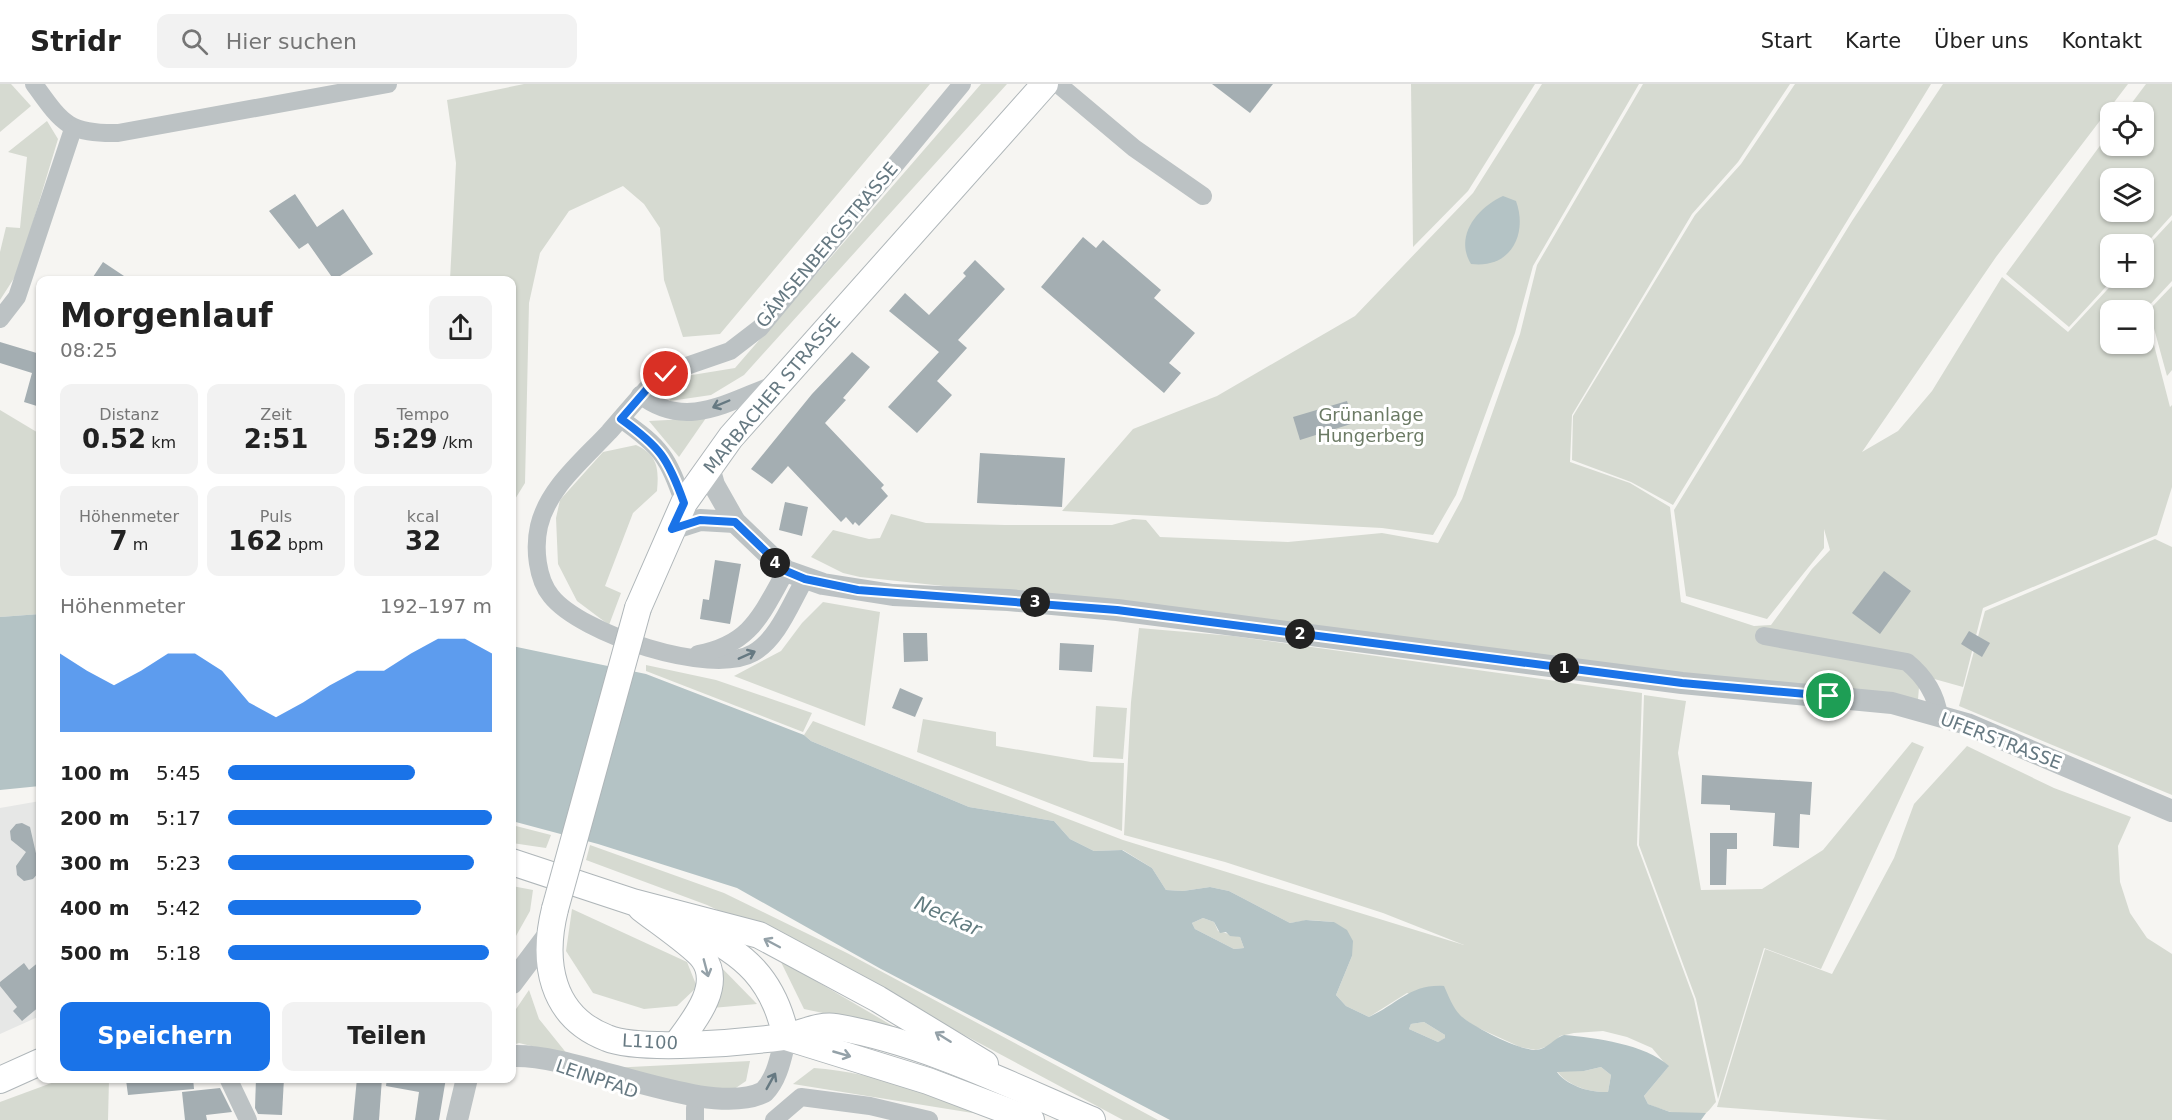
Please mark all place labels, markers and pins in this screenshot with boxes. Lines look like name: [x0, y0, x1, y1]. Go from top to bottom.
pin: [640, 348, 691, 399]
pin: 4: [760, 548, 790, 578]
pin: 3: [1020, 587, 1050, 617]
pin: 2: [1285, 619, 1315, 649]
pin: 1: [1549, 653, 1579, 683]
pin: [1803, 670, 1854, 721]

